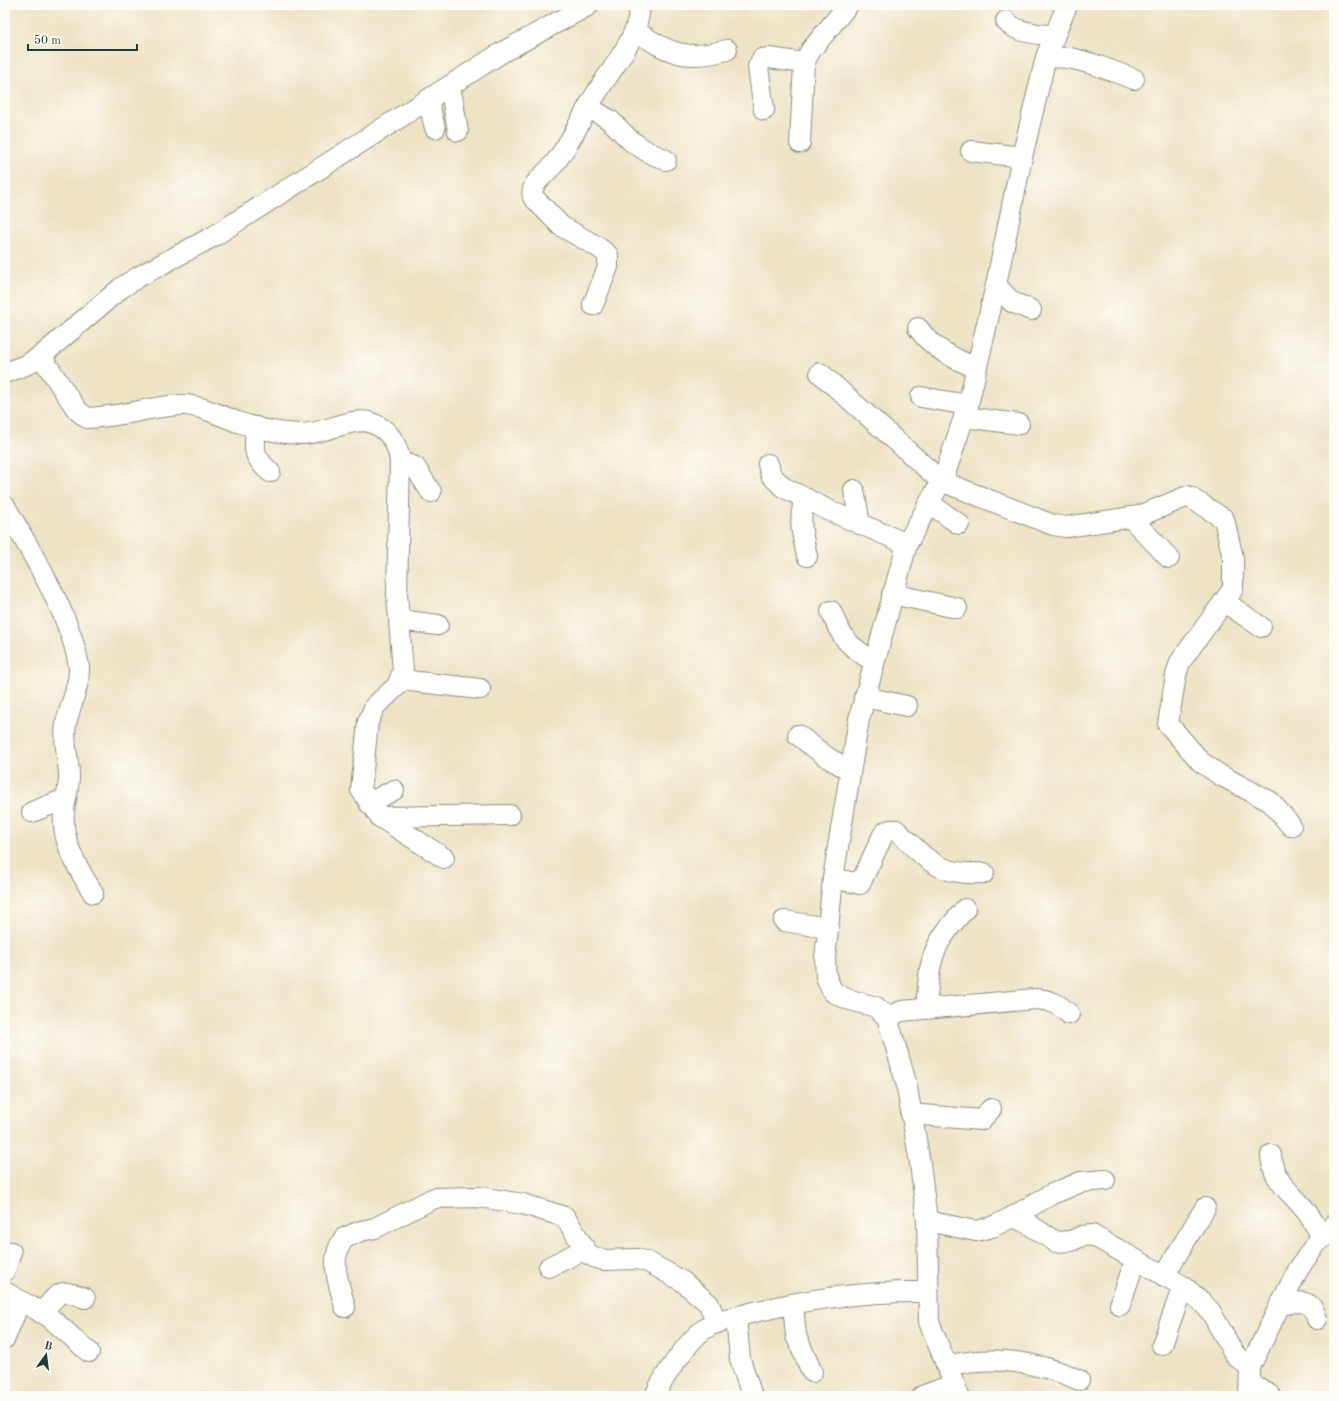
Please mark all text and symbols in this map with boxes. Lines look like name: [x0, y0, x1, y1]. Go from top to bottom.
scale bar: [28, 26, 137, 52]
text: 50 m: [34, 34, 61, 47]
north arrow: [26, 1335, 66, 1375]
text: B: [43, 1340, 53, 1353]

